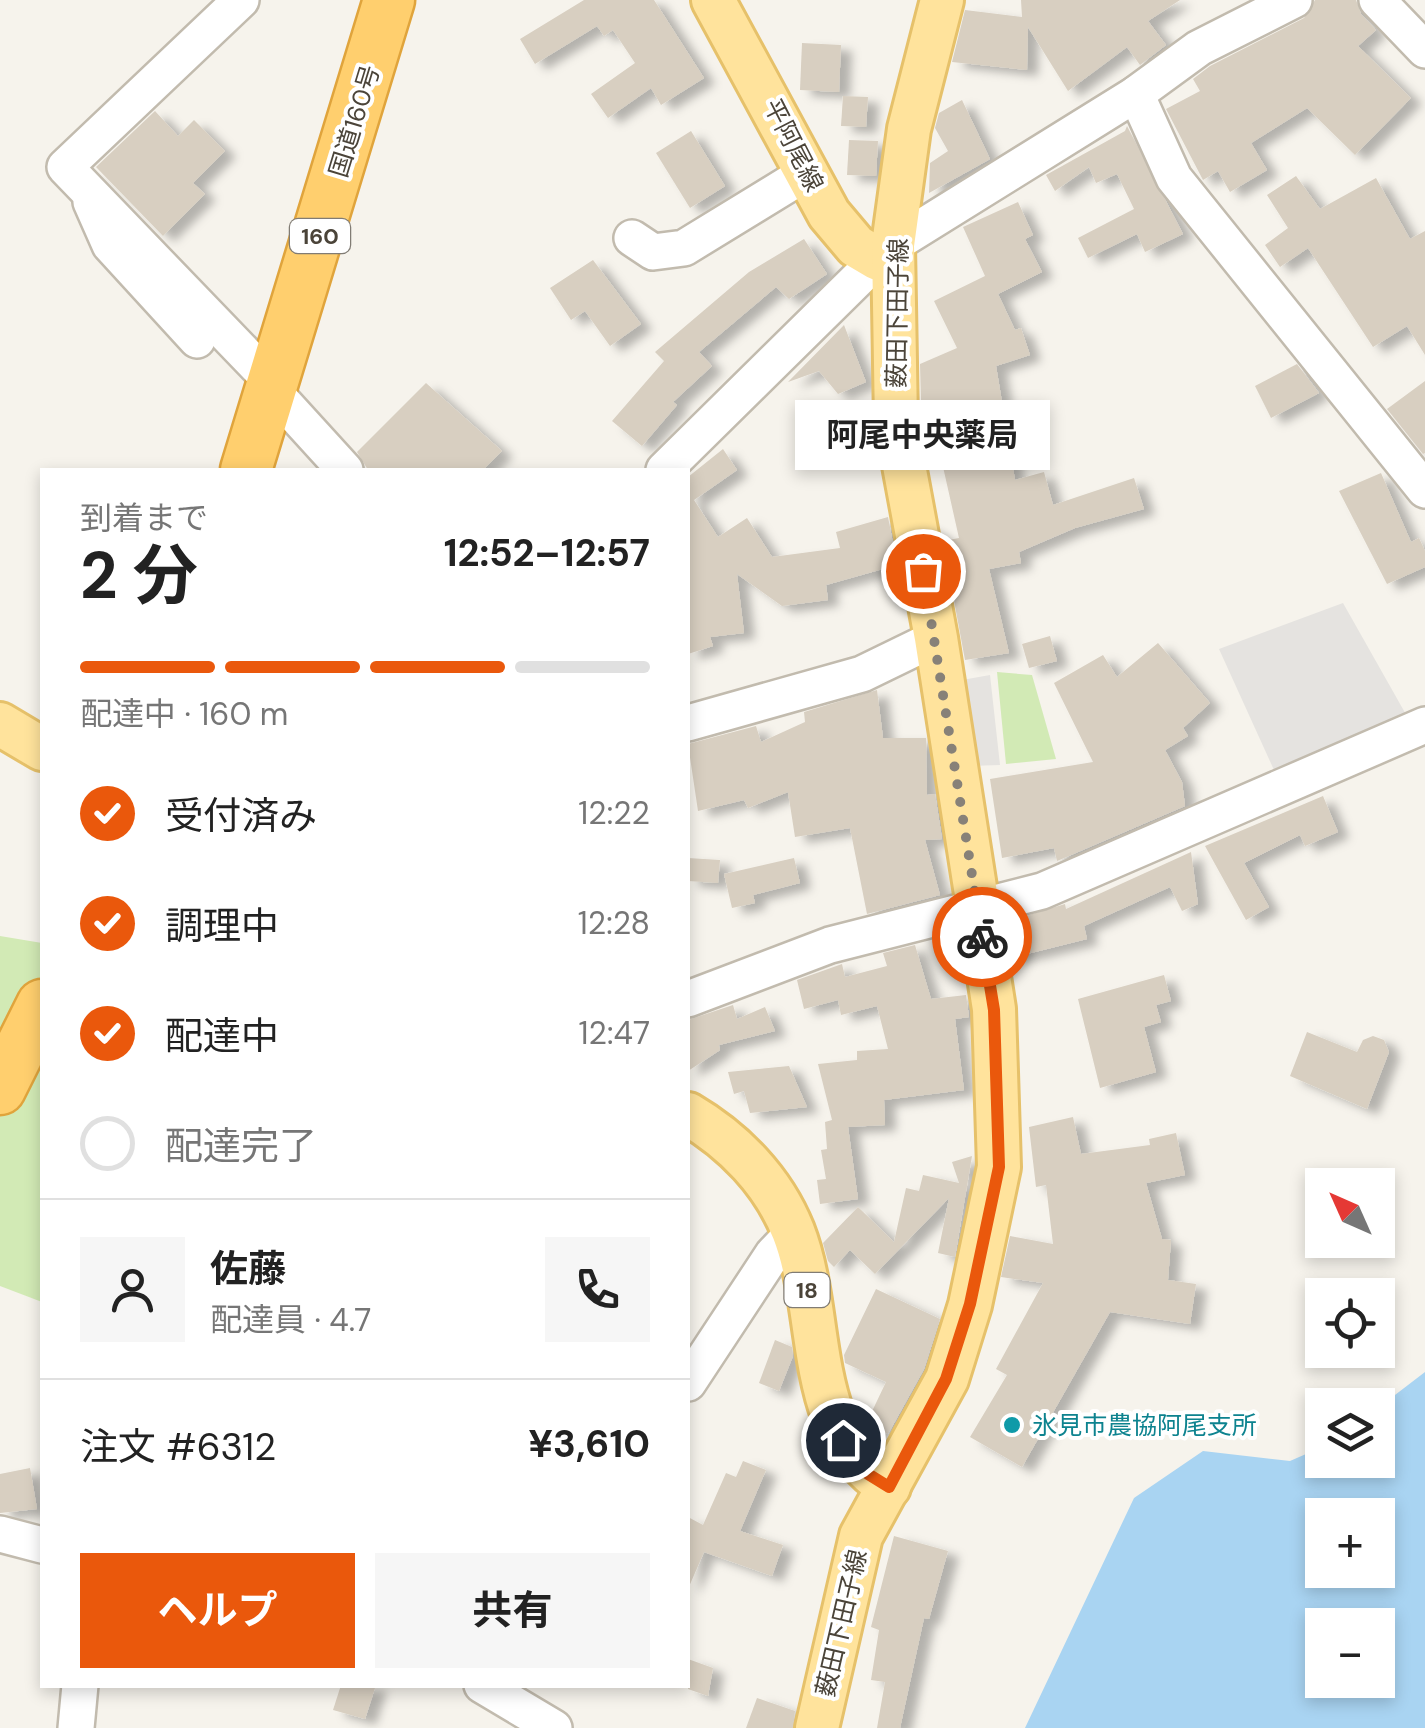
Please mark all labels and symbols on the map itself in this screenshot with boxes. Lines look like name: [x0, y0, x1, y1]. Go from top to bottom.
street label: 国道160号: [322, 61, 387, 181]
street label: 平阿尾線: [756, 93, 831, 197]
road number: 160: [290, 219, 350, 253]
street label: 薮田下田子線: [880, 238, 915, 388]
callout: 阿尾中央薬局: [796, 401, 1050, 471]
pin: [881, 529, 966, 614]
courier: [932, 887, 1032, 987]
north arrow: [1305, 1168, 1395, 1258]
road number: 18: [784, 1273, 830, 1307]
pin: [801, 1398, 886, 1483]
place label: 氷見市農協阿尾支所: [1032, 1409, 1257, 1442]
marker: 氷見市農協阿尾支所: [1001, 1414, 1023, 1436]
street label: 薮田下田子線: [809, 1546, 874, 1700]

